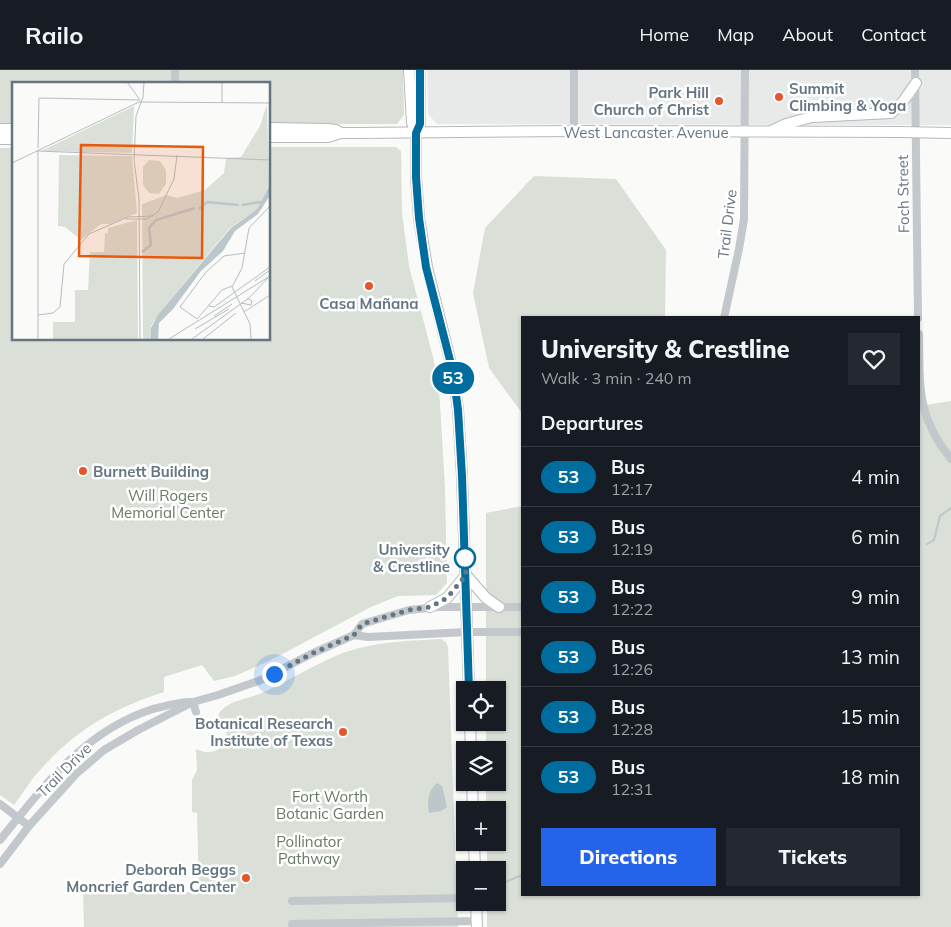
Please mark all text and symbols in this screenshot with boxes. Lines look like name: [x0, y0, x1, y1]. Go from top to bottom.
text: Railo: [25, 20, 83, 50]
text: Home: [639, 23, 689, 46]
text: Map: [717, 23, 754, 46]
text: About: [782, 23, 833, 46]
text: Contact: [861, 23, 926, 46]
place label: Summit Climbing & Yoga: [789, 79, 906, 115]
inset map: [12, 82, 270, 340]
place label: Park Hill Church of Christ: [594, 83, 709, 119]
marker: Summit Climbing & Yoga: [773, 91, 785, 103]
marker: Park Hill Church of Christ: [713, 95, 725, 107]
street label: West Lancaster Avenue: [563, 123, 729, 142]
street label: Foch Street: [893, 155, 913, 233]
street label: Trail Drive: [713, 188, 741, 260]
marker: Casa Mañana: [363, 280, 375, 292]
place label: Casa Mañana: [319, 294, 419, 313]
button: heart: [848, 333, 900, 385]
text: University & Crestline: [541, 334, 790, 364]
line badge: 53: [430, 362, 476, 394]
text: 53: [442, 366, 464, 389]
text: Walk · 3 min · 240 m: [541, 368, 692, 388]
text: Departures: [541, 411, 643, 435]
text: Bus: [611, 455, 645, 479]
place label: Burnett Building: [93, 462, 209, 481]
marker: Burnett Building: [77, 465, 89, 477]
text: 53: [558, 465, 579, 488]
text: 4 min: [851, 465, 900, 489]
text: 12:17: [611, 479, 653, 499]
park label: Will Rogers Memorial Center: [111, 486, 225, 522]
text: Bus: [611, 515, 645, 539]
text: 53: [558, 525, 579, 548]
text: 6 min: [851, 525, 900, 549]
text: 12:19: [611, 539, 653, 559]
place label: University & Crestline: [373, 540, 451, 576]
marker: University & Crestline: [454, 547, 476, 569]
text: Bus: [611, 575, 645, 599]
text: 53: [558, 585, 579, 608]
text: 9 min: [851, 585, 900, 609]
text: 12:22: [611, 599, 653, 619]
text: Bus: [611, 635, 645, 659]
text: 53: [558, 645, 579, 668]
text: 13 min: [840, 645, 900, 669]
text: 12:26: [611, 659, 653, 679]
your location: [262, 662, 287, 687]
map controls: [456, 681, 506, 911]
button: locate: [456, 681, 506, 731]
text: Bus: [611, 695, 645, 719]
text: 53: [558, 705, 579, 728]
text: 15 min: [840, 705, 900, 729]
place label: Botanical Research Institute of Texas: [195, 714, 333, 750]
text: 12:28: [611, 719, 653, 739]
marker: Botanical Research Institute of Texas: [337, 726, 349, 738]
street label: Trail Drive: [33, 739, 95, 801]
button: layers: [456, 741, 506, 791]
text: Bus: [611, 755, 645, 779]
text: 53: [558, 765, 579, 788]
text: 18 min: [840, 765, 900, 789]
text: 12:31: [611, 779, 653, 799]
park label: Fort Worth Botanic Garden: [276, 787, 384, 823]
button: +: [456, 801, 506, 851]
button: Directions: [541, 828, 716, 886]
button: Tickets: [726, 828, 900, 886]
park label: Pollinator Pathway: [276, 832, 342, 868]
place label: Deborah Beggs Moncrief Garden Center: [66, 860, 236, 896]
button: −: [456, 861, 506, 911]
marker: Deborah Beggs Moncrief Garden Center: [240, 872, 252, 884]

